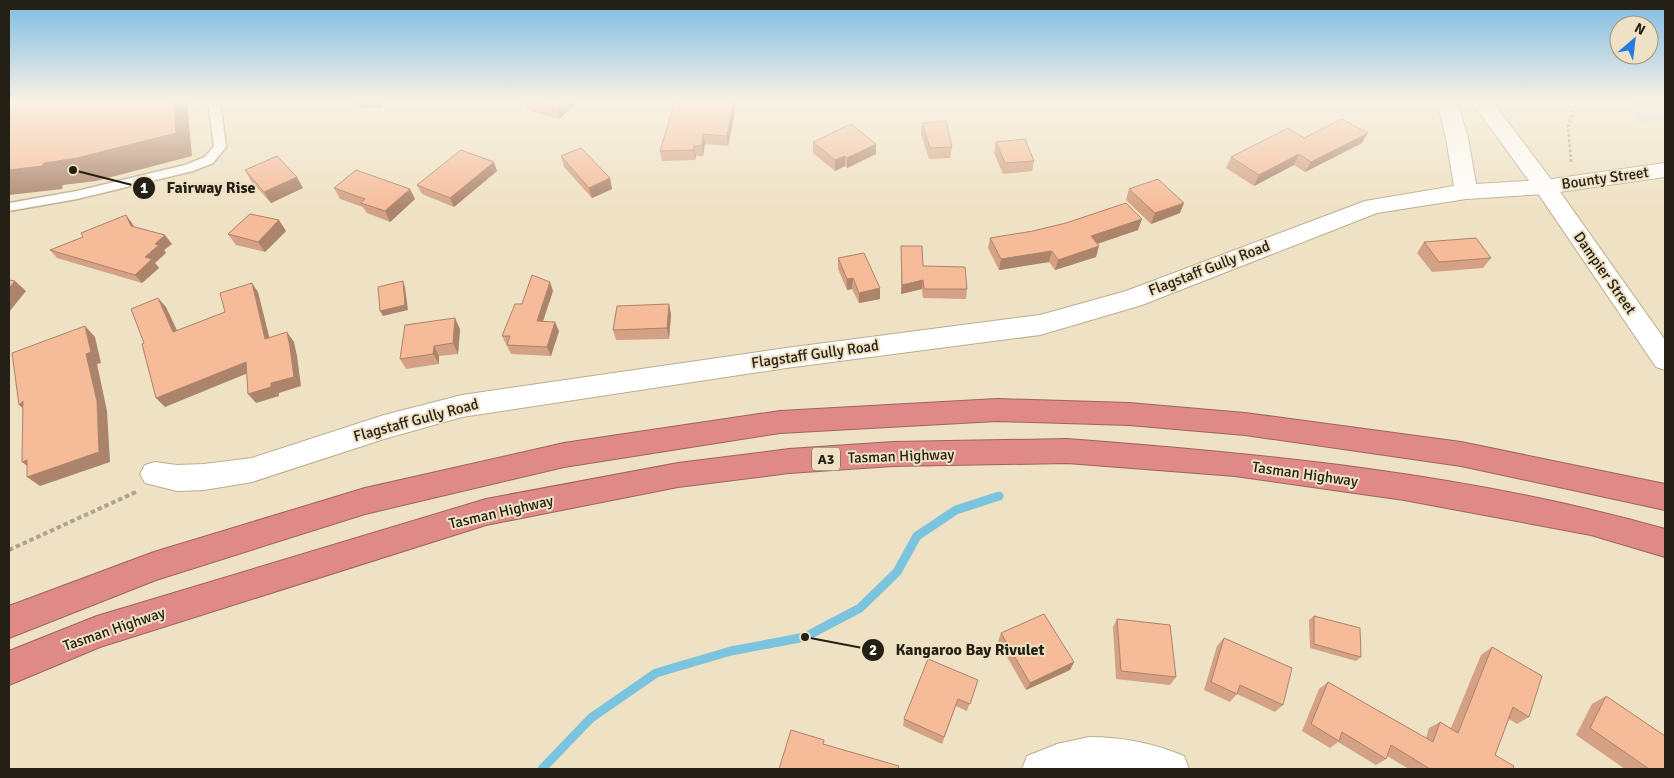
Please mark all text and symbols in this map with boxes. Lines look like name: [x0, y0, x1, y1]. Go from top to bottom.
north arrow: [1609, 15, 1659, 65]
text: N: [1632, 19, 1648, 39]
street label: Bounty Street: [1560, 163, 1650, 193]
callout: Fairway Rise: [132, 172, 265, 203]
text: Fairway Rise: [167, 178, 256, 198]
text: 1: [140, 179, 148, 197]
street label: Dampier Street: [1570, 228, 1640, 318]
street label: Flagstaff Gully Road: [1146, 237, 1272, 299]
street label: Flagstaff Gully Road: [750, 336, 880, 372]
street label: Flagstaff Gully Road: [351, 395, 481, 445]
street label: Tasman Highway: [847, 445, 955, 467]
road number: A3: [812, 448, 840, 470]
street label: Tasman Highway: [1251, 458, 1359, 490]
street label: Tasman Highway: [447, 491, 555, 533]
street label: Tasman Highway: [61, 603, 167, 655]
callout: Kangaroo Bay Rivulet: [860, 634, 1054, 665]
text: Kangaroo Bay Rivulet: [895, 640, 1045, 660]
text: 2: [869, 641, 877, 659]

